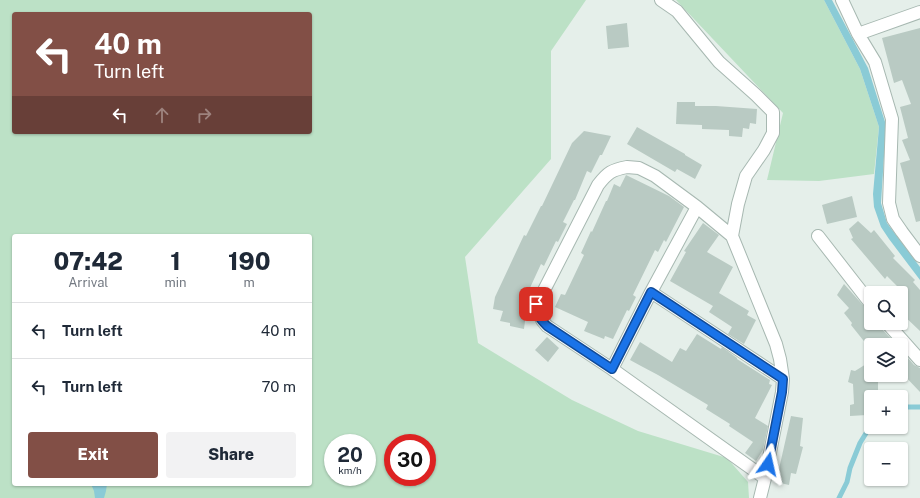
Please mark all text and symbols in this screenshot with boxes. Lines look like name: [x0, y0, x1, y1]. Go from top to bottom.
text: 40 m: [94, 27, 162, 60]
icon: left: [28, 28, 80, 80]
text: Turn left: [94, 61, 164, 82]
icon: left: [109, 104, 131, 126]
icon: ahead: [151, 104, 173, 126]
icon: right: [193, 104, 215, 126]
text: 07:42: [54, 247, 123, 275]
text: 1: [170, 247, 181, 275]
text: 190: [228, 247, 270, 275]
text: Arrival: [68, 275, 108, 290]
text: min: [164, 275, 186, 290]
text: m: [244, 275, 255, 290]
map controls: [864, 286, 908, 486]
button: search: [864, 286, 908, 330]
pin: [519, 287, 553, 321]
icon: arrive: [525, 293, 547, 315]
icon: left: [28, 320, 50, 342]
text: Turn left: [62, 322, 123, 339]
text: 40 m: [261, 322, 296, 339]
button: layers: [864, 338, 908, 382]
icon: left: [28, 376, 50, 398]
text: Turn left: [62, 378, 123, 395]
text: 70 m: [261, 378, 296, 395]
button: +: [864, 390, 908, 434]
button: Exit: [28, 432, 158, 478]
button: Share: [166, 432, 296, 478]
speed limit sign: 30: [384, 434, 436, 486]
button: −: [864, 442, 908, 486]
text: 20: [337, 443, 363, 467]
position arrow: [747, 443, 789, 485]
text: km/h: [338, 464, 362, 476]

